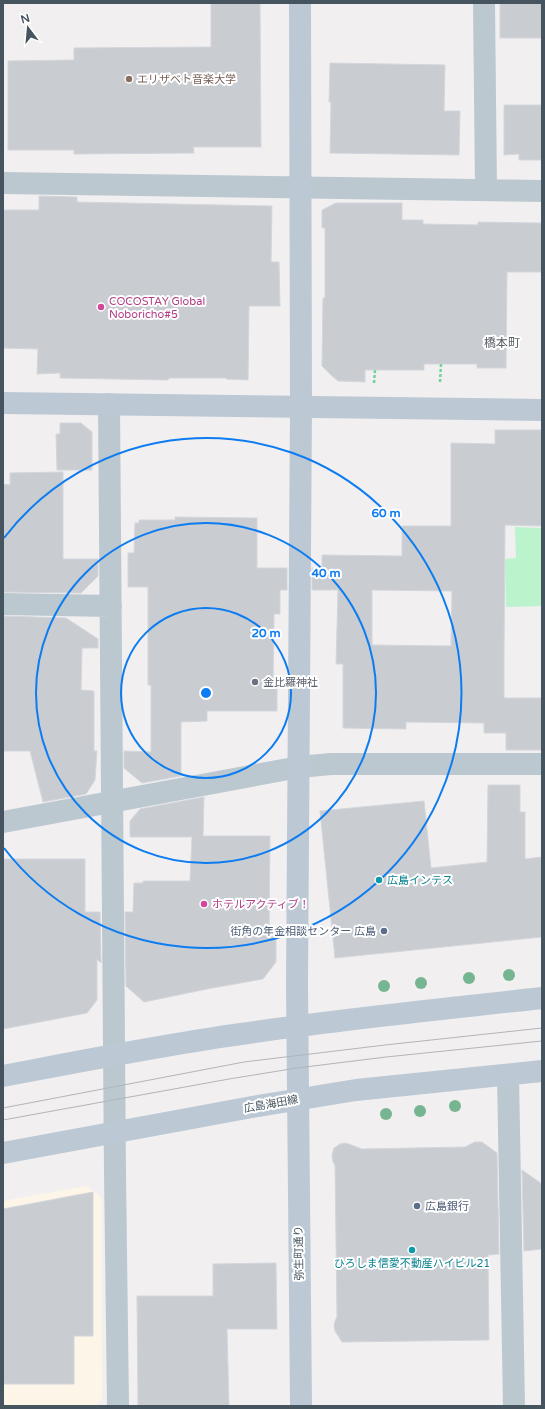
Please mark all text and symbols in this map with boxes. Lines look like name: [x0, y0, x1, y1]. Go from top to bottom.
north arrow: [8, 8, 48, 48]
text: N: [19, 11, 31, 26]
place label: エリザベト音楽大学: [137, 73, 236, 86]
marker: エリザベト音楽大学: [124, 74, 134, 84]
place label: COCOSTAY Global Noboricho#5: [109, 295, 205, 321]
marker: COCOSTAY Global Noboricho#5: [96, 302, 106, 312]
district label: 橋本町: [484, 336, 520, 350]
text: 60 m: [371, 506, 401, 520]
text: 40 m: [311, 566, 341, 580]
text: 20 m: [251, 626, 281, 640]
place label: 金比羅神社: [263, 676, 318, 689]
marker: 金比羅神社: [250, 677, 260, 687]
centre of rings: [199, 686, 213, 700]
place label: 広島インテス: [387, 874, 453, 887]
marker: 広島インテス: [374, 875, 384, 885]
place label: ホテルアクティブ！: [212, 898, 310, 911]
marker: ホテルアクティブ！: [199, 899, 209, 909]
place label: 街角の年金相談センター 広島: [230, 925, 376, 938]
marker: 街角の年金相談センター 広島: [379, 926, 389, 936]
street label: 広島海田線: [243, 1093, 299, 1115]
place label: 広島銀行: [425, 1200, 469, 1213]
marker: 広島銀行: [412, 1201, 422, 1211]
street label: 弥生町通り: [292, 1225, 306, 1281]
marker: ひろしま信愛不動産ハイビル21: [407, 1245, 417, 1255]
place label: ひろしま信愛不動産ハイビル21: [334, 1257, 490, 1270]

